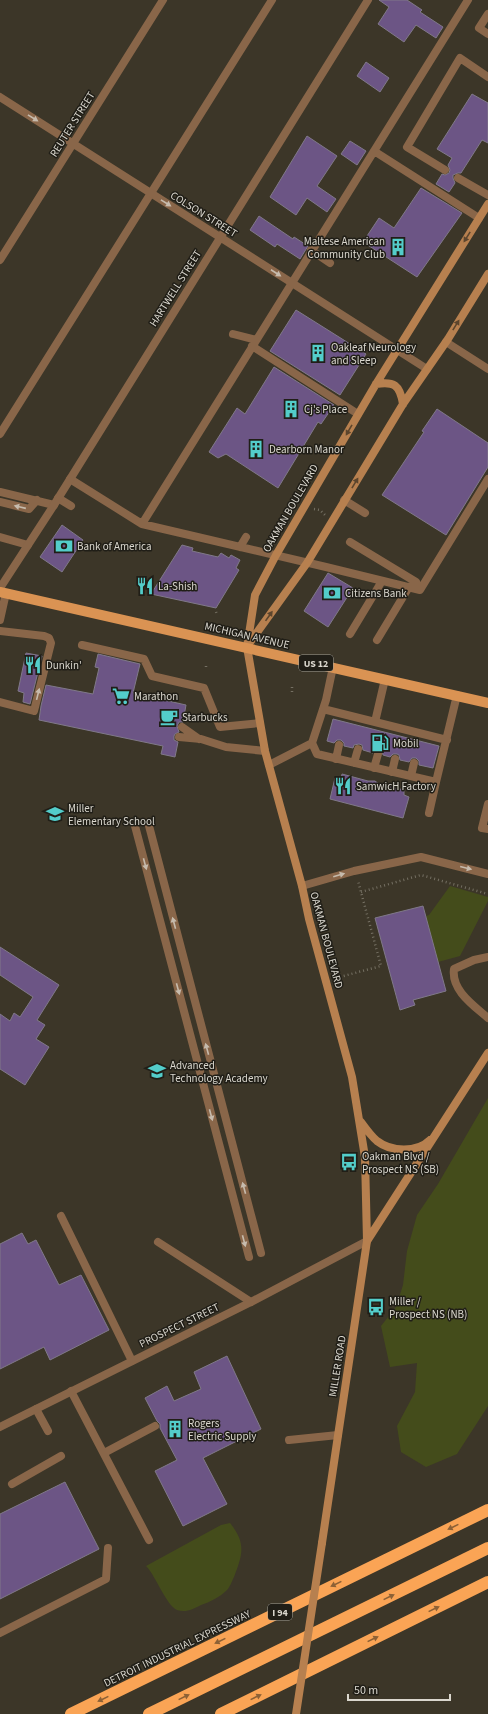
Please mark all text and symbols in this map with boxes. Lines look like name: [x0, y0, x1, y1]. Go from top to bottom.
street label: REUTER STREET: [46, 89, 99, 160]
one-way arrow: [27, 115, 39, 122]
street label: COLSON STREET: [167, 188, 240, 241]
one-way arrow: [161, 199, 171, 207]
one-way arrow: [464, 231, 471, 243]
place label: Maltese American Community Club: [304, 234, 385, 262]
building icon: Maltese American Community Club: [388, 237, 408, 257]
street label: HARTWELL STREET: [146, 247, 205, 329]
one-way arrow: [270, 269, 282, 276]
one-way arrow: [453, 319, 460, 331]
place label: Oakleaf Neurology and Sleep: [331, 340, 416, 368]
building icon: Oakleaf Neurology and Sleep: [308, 343, 328, 363]
building icon: Cj's Place: [281, 399, 301, 419]
place label: Cj's Place: [304, 402, 348, 417]
one-way arrow: [345, 424, 352, 436]
building icon: Dearborn Manor: [246, 439, 266, 459]
place label: Dearborn Manor: [269, 442, 344, 457]
street label: OAKMAN BOULEVARD: [259, 461, 322, 555]
one-way arrow: [351, 478, 359, 488]
one-way arrow: [14, 504, 26, 510]
bank icon: Bank of America: [54, 536, 74, 556]
place label: Bank of America: [77, 539, 152, 554]
restaurant icon: La-Shish: [135, 576, 155, 596]
place label: La-Shish: [158, 579, 197, 594]
bank icon: Citizens Bank: [322, 583, 342, 603]
place label: Citizens Bank: [345, 586, 407, 601]
one-way arrow: [265, 610, 273, 621]
street label: MICHIGAN AVENUE: [203, 618, 291, 653]
restaurant icon: Dunkin': [23, 655, 43, 675]
road number: US 12: [299, 655, 333, 671]
place label: Dunkin': [46, 658, 82, 673]
supermarket icon: Marathon: [111, 686, 131, 706]
one-way arrow: [36, 688, 42, 700]
place label: Marathon: [134, 689, 178, 704]
cafe icon: Starbucks: [159, 707, 179, 727]
place label: Starbucks: [182, 710, 228, 725]
fuel station icon: Mobil: [370, 733, 390, 753]
place label: Mobil: [393, 736, 419, 751]
restaurant icon: SamwicH Factory: [333, 776, 353, 796]
place label: SamwicH Factory: [356, 779, 436, 794]
place label: Miller Elementary School: [68, 801, 155, 829]
school or university icon: Miller Elementary School: [45, 804, 65, 824]
one-way arrow: [142, 857, 148, 870]
one-way arrow: [460, 865, 472, 871]
one-way arrow: [333, 872, 345, 878]
street label: OAKMAN BOULEVARD: [306, 890, 347, 990]
one-way arrow: [171, 917, 177, 929]
one-way arrow: [175, 983, 181, 995]
one-way arrow: [204, 1042, 210, 1054]
place label: Advanced Technology Academy: [170, 1058, 268, 1086]
school or university icon: Advanced Technology Academy: [147, 1061, 167, 1081]
one-way arrow: [208, 1109, 214, 1121]
place label: Oakman Blvd / Prospect NS (SB): [362, 1149, 439, 1177]
bus stop icon: Oakman Blvd / Prospect NS (SB): [339, 1152, 359, 1172]
one-way arrow: [241, 1182, 247, 1194]
one-way arrow: [242, 1234, 248, 1247]
place label: Miller / Prospect NS (NB): [389, 1294, 467, 1322]
bus stop icon: Miller / Prospect NS (NB): [366, 1297, 386, 1317]
street label: PROSPECT STREET: [137, 1300, 222, 1351]
street label: MILLER ROAD: [325, 1334, 350, 1398]
place label: Rogers Electric Supply: [188, 1416, 256, 1444]
building icon: Rogers Electric Supply: [165, 1419, 185, 1439]
one-way arrow: [447, 1524, 459, 1530]
one-way arrow: [331, 1581, 342, 1587]
one-way arrow: [383, 1594, 394, 1600]
road number: I 94: [268, 1604, 292, 1620]
street label: DETROIT INDUSTRIAL EXPRESSWAY: [101, 1606, 254, 1691]
one-way arrow: [429, 1606, 440, 1612]
one-way arrow: [367, 1636, 379, 1642]
one-way arrow: [214, 1638, 225, 1644]
scale bar: [348, 1676, 450, 1702]
text: 50 m: [354, 1682, 378, 1699]
one-way arrow: [178, 1694, 190, 1700]
one-way arrow: [251, 1694, 262, 1700]
one-way arrow: [97, 1695, 108, 1702]

